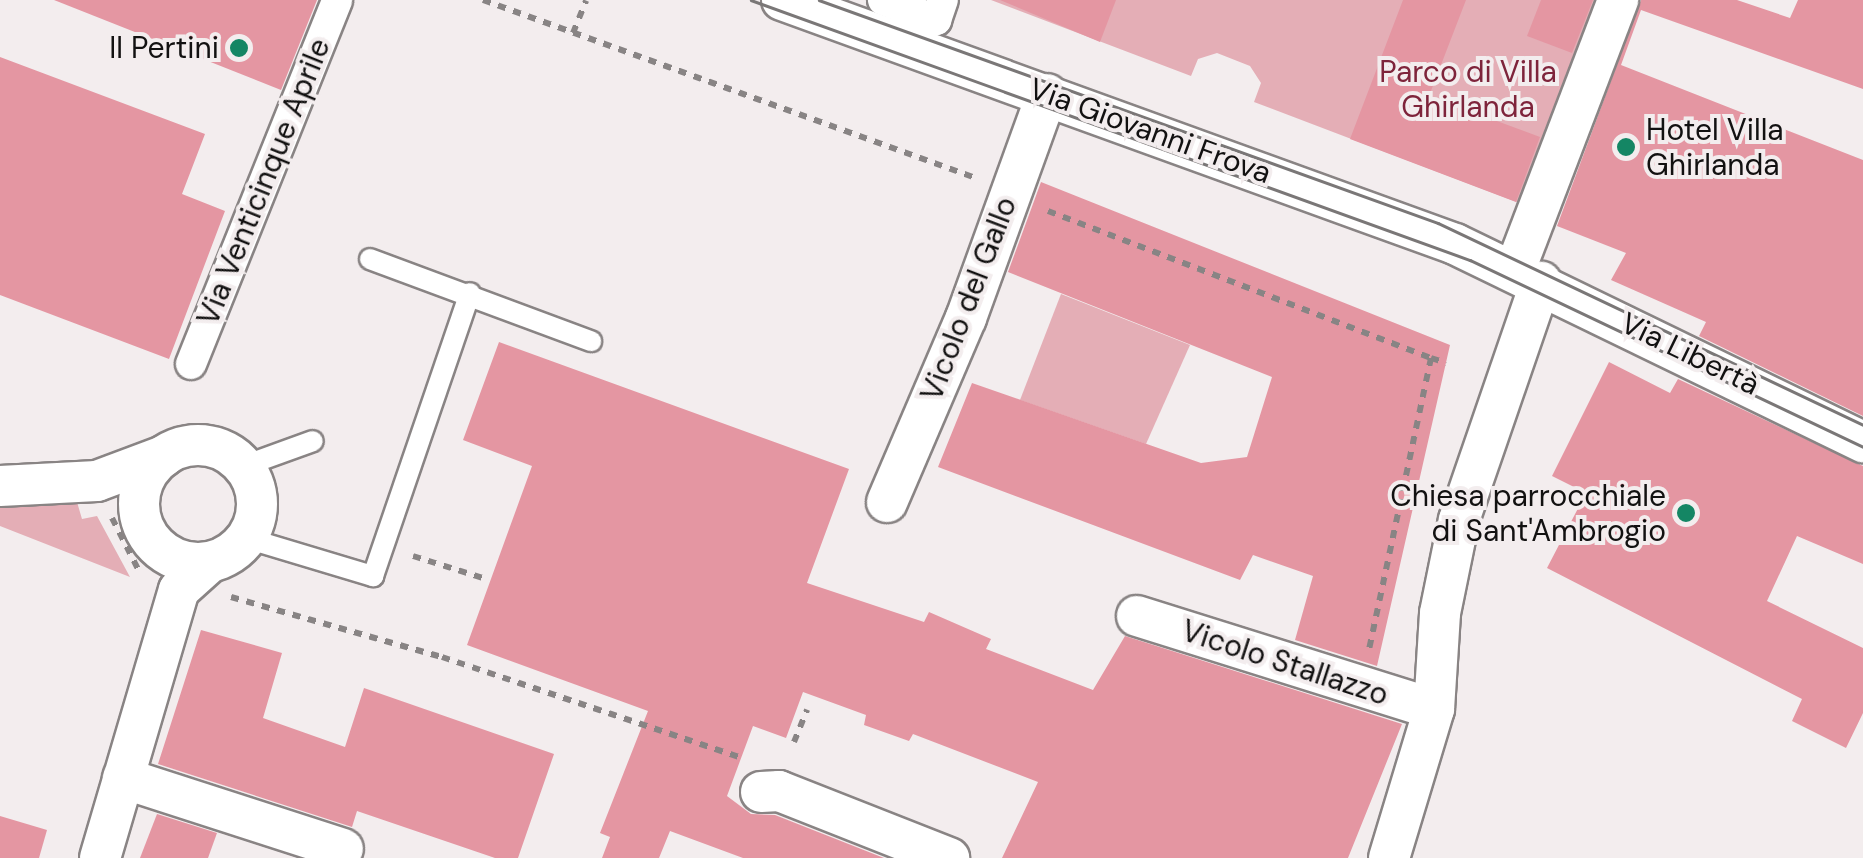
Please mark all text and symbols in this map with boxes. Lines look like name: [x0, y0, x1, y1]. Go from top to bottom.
place label: Il Pertini: [109, 30, 219, 66]
street label: Via Venticinque Aprile: [190, 33, 338, 331]
marker: Il Pertini: [228, 37, 250, 59]
park label: Parco di Villa Ghirlanda: [1379, 54, 1557, 124]
street label: Via Giovanni Frova: [1024, 71, 1276, 191]
place label: Hotel Villa Ghirlanda: [1646, 112, 1784, 182]
marker: Hotel Villa Ghirlanda: [1615, 136, 1637, 158]
street label: Vicolo del Gallo: [914, 192, 1024, 406]
street label: Via Libertà: [1615, 305, 1765, 403]
place label: Chiesa parrocchiale di Sant'Ambrogio: [1390, 478, 1666, 548]
marker: Chiesa parrocchiale di Sant'Ambrogio: [1675, 502, 1697, 524]
street label: Vicolo Stallazzo: [1177, 613, 1393, 713]

